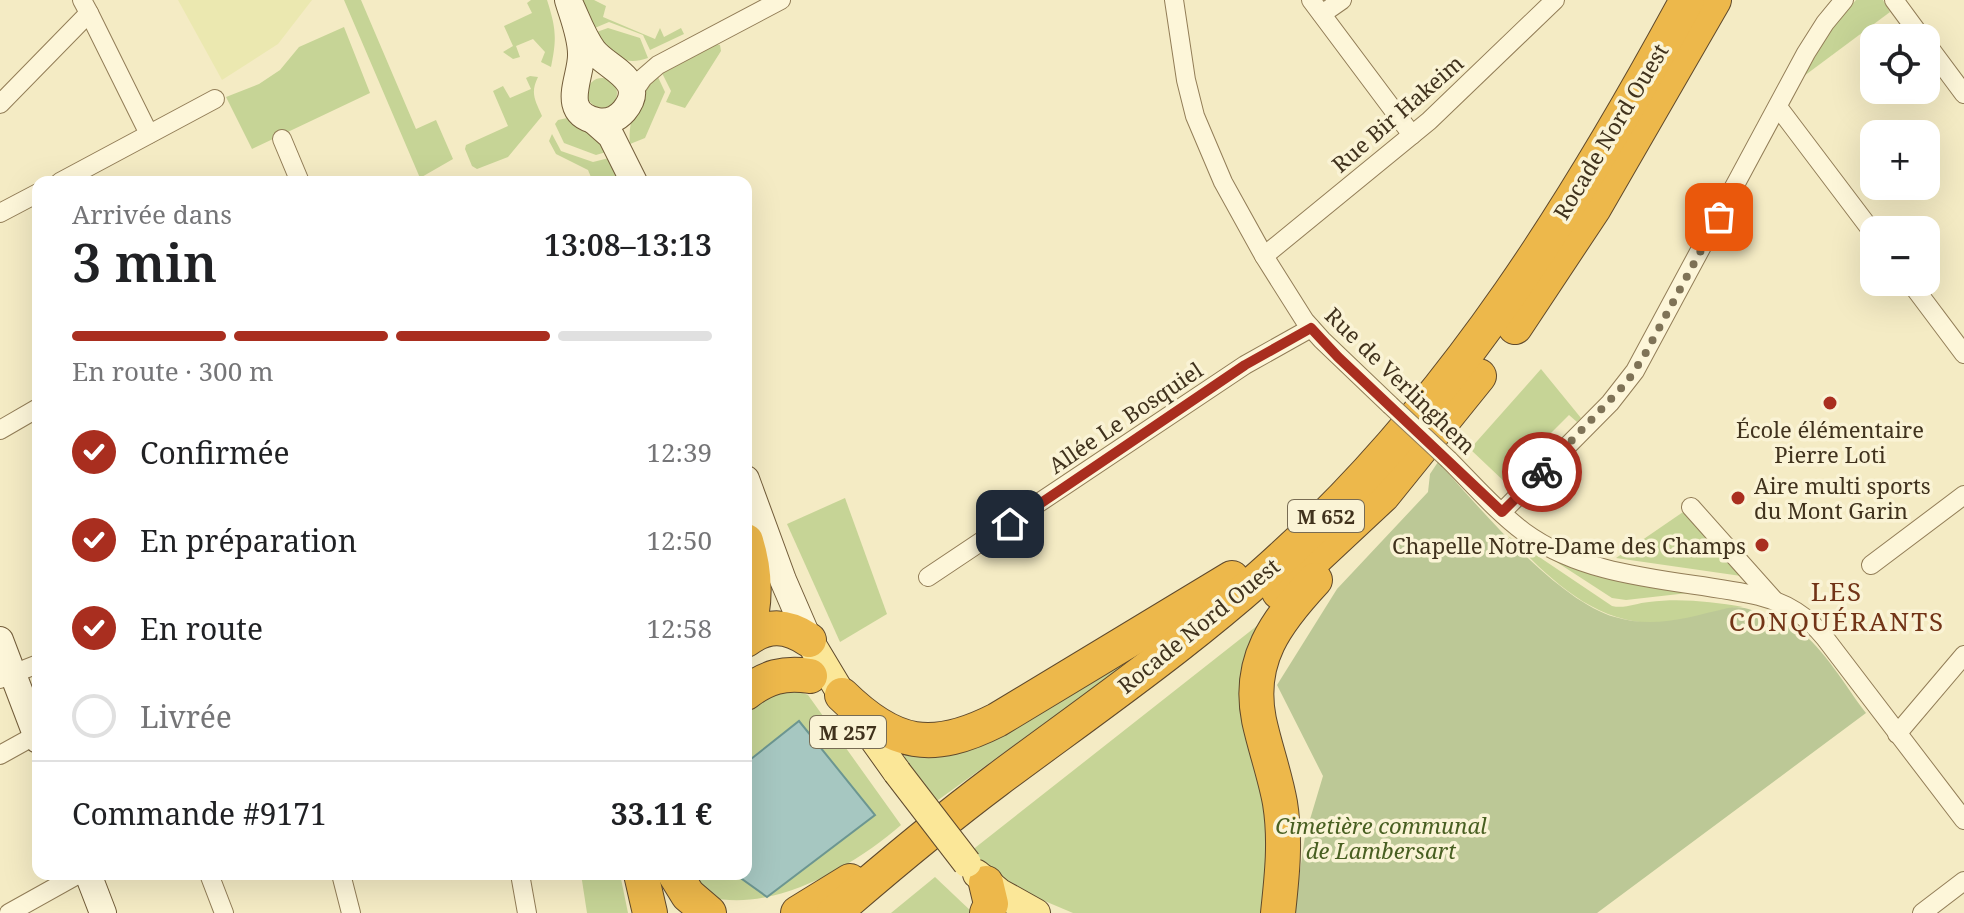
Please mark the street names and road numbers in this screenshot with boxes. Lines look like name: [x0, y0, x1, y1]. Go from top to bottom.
street label: Rocade Nord Ouest: [1546, 37, 1675, 225]
street label: Rue Bir Hakeim: [1325, 47, 1469, 179]
street label: Rue de Verlinghem: [1319, 300, 1483, 460]
street label: Allée Le Bosquiel: [1042, 354, 1208, 480]
road number: M 652: [1288, 500, 1364, 532]
street label: Rocade Nord Ouest: [1111, 550, 1285, 700]
road number: M 257: [810, 716, 886, 748]

